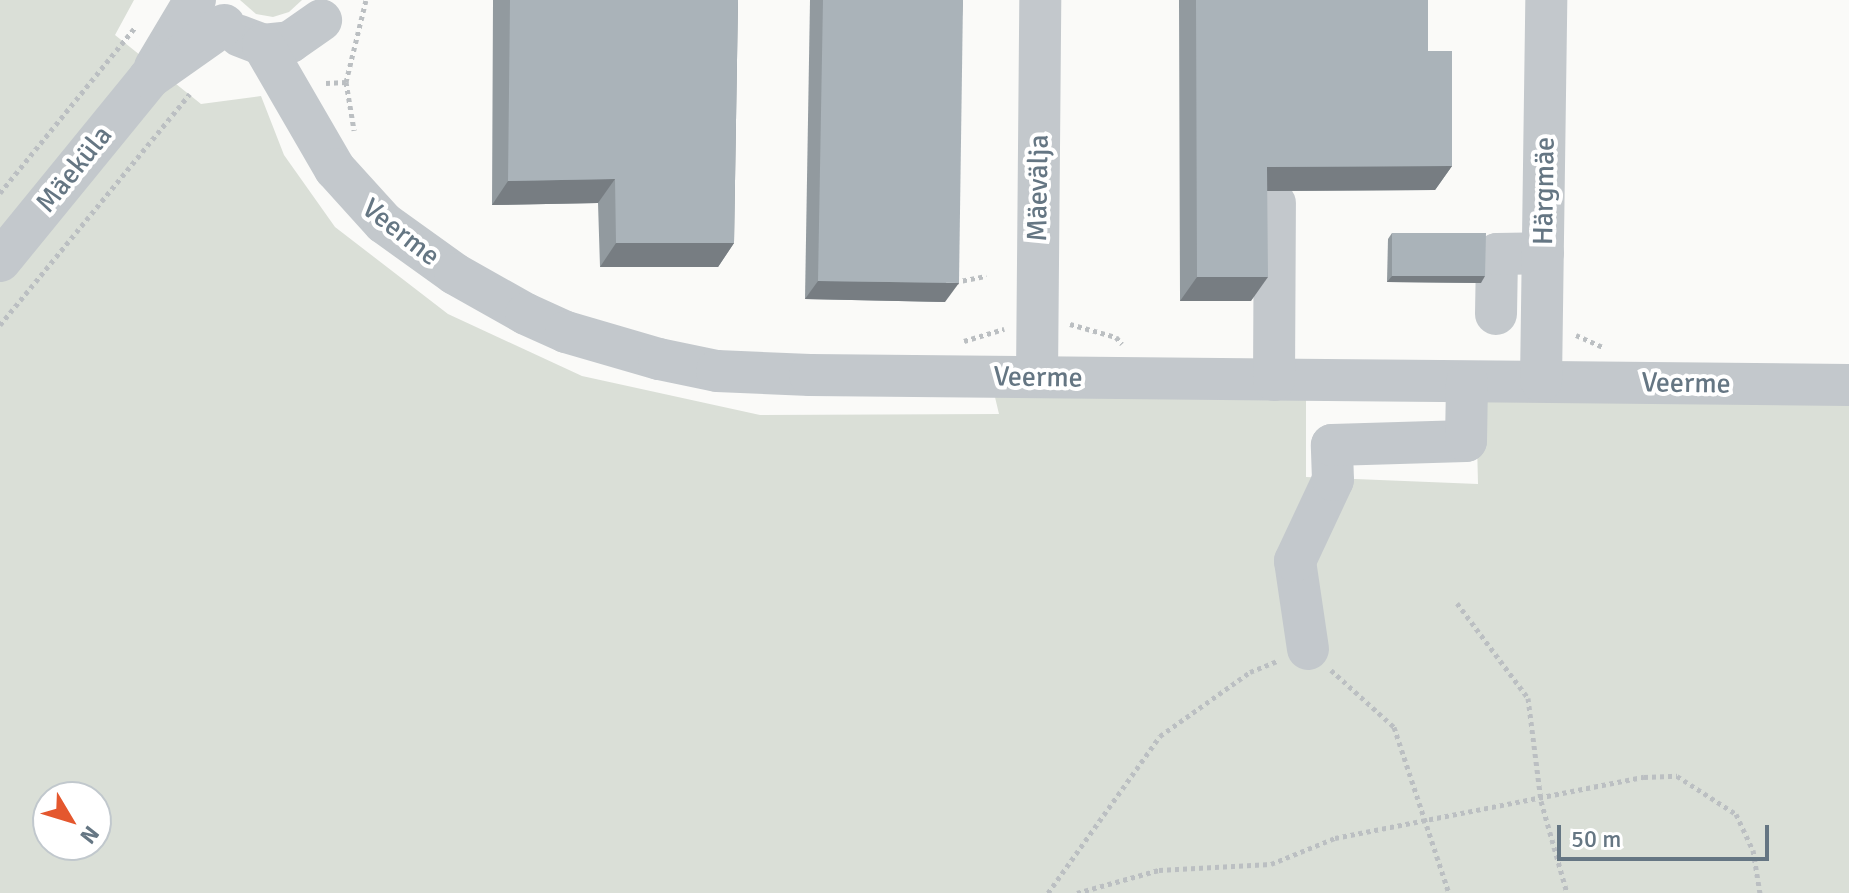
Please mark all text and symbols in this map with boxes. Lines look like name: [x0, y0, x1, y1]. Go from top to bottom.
street label: Mäeküla: [29, 119, 119, 219]
street label: Mäevälja: [1020, 134, 1056, 242]
street label: Härgmäe: [1526, 137, 1562, 245]
street label: Veerme: [355, 191, 447, 273]
street label: Veerme: [993, 359, 1083, 395]
street label: Veerme: [1641, 365, 1731, 401]
north arrow: [32, 781, 112, 861]
scale bar: [1561, 809, 1773, 859]
text: N: [74, 821, 105, 849]
text: 50 m: [1571, 824, 1621, 854]

